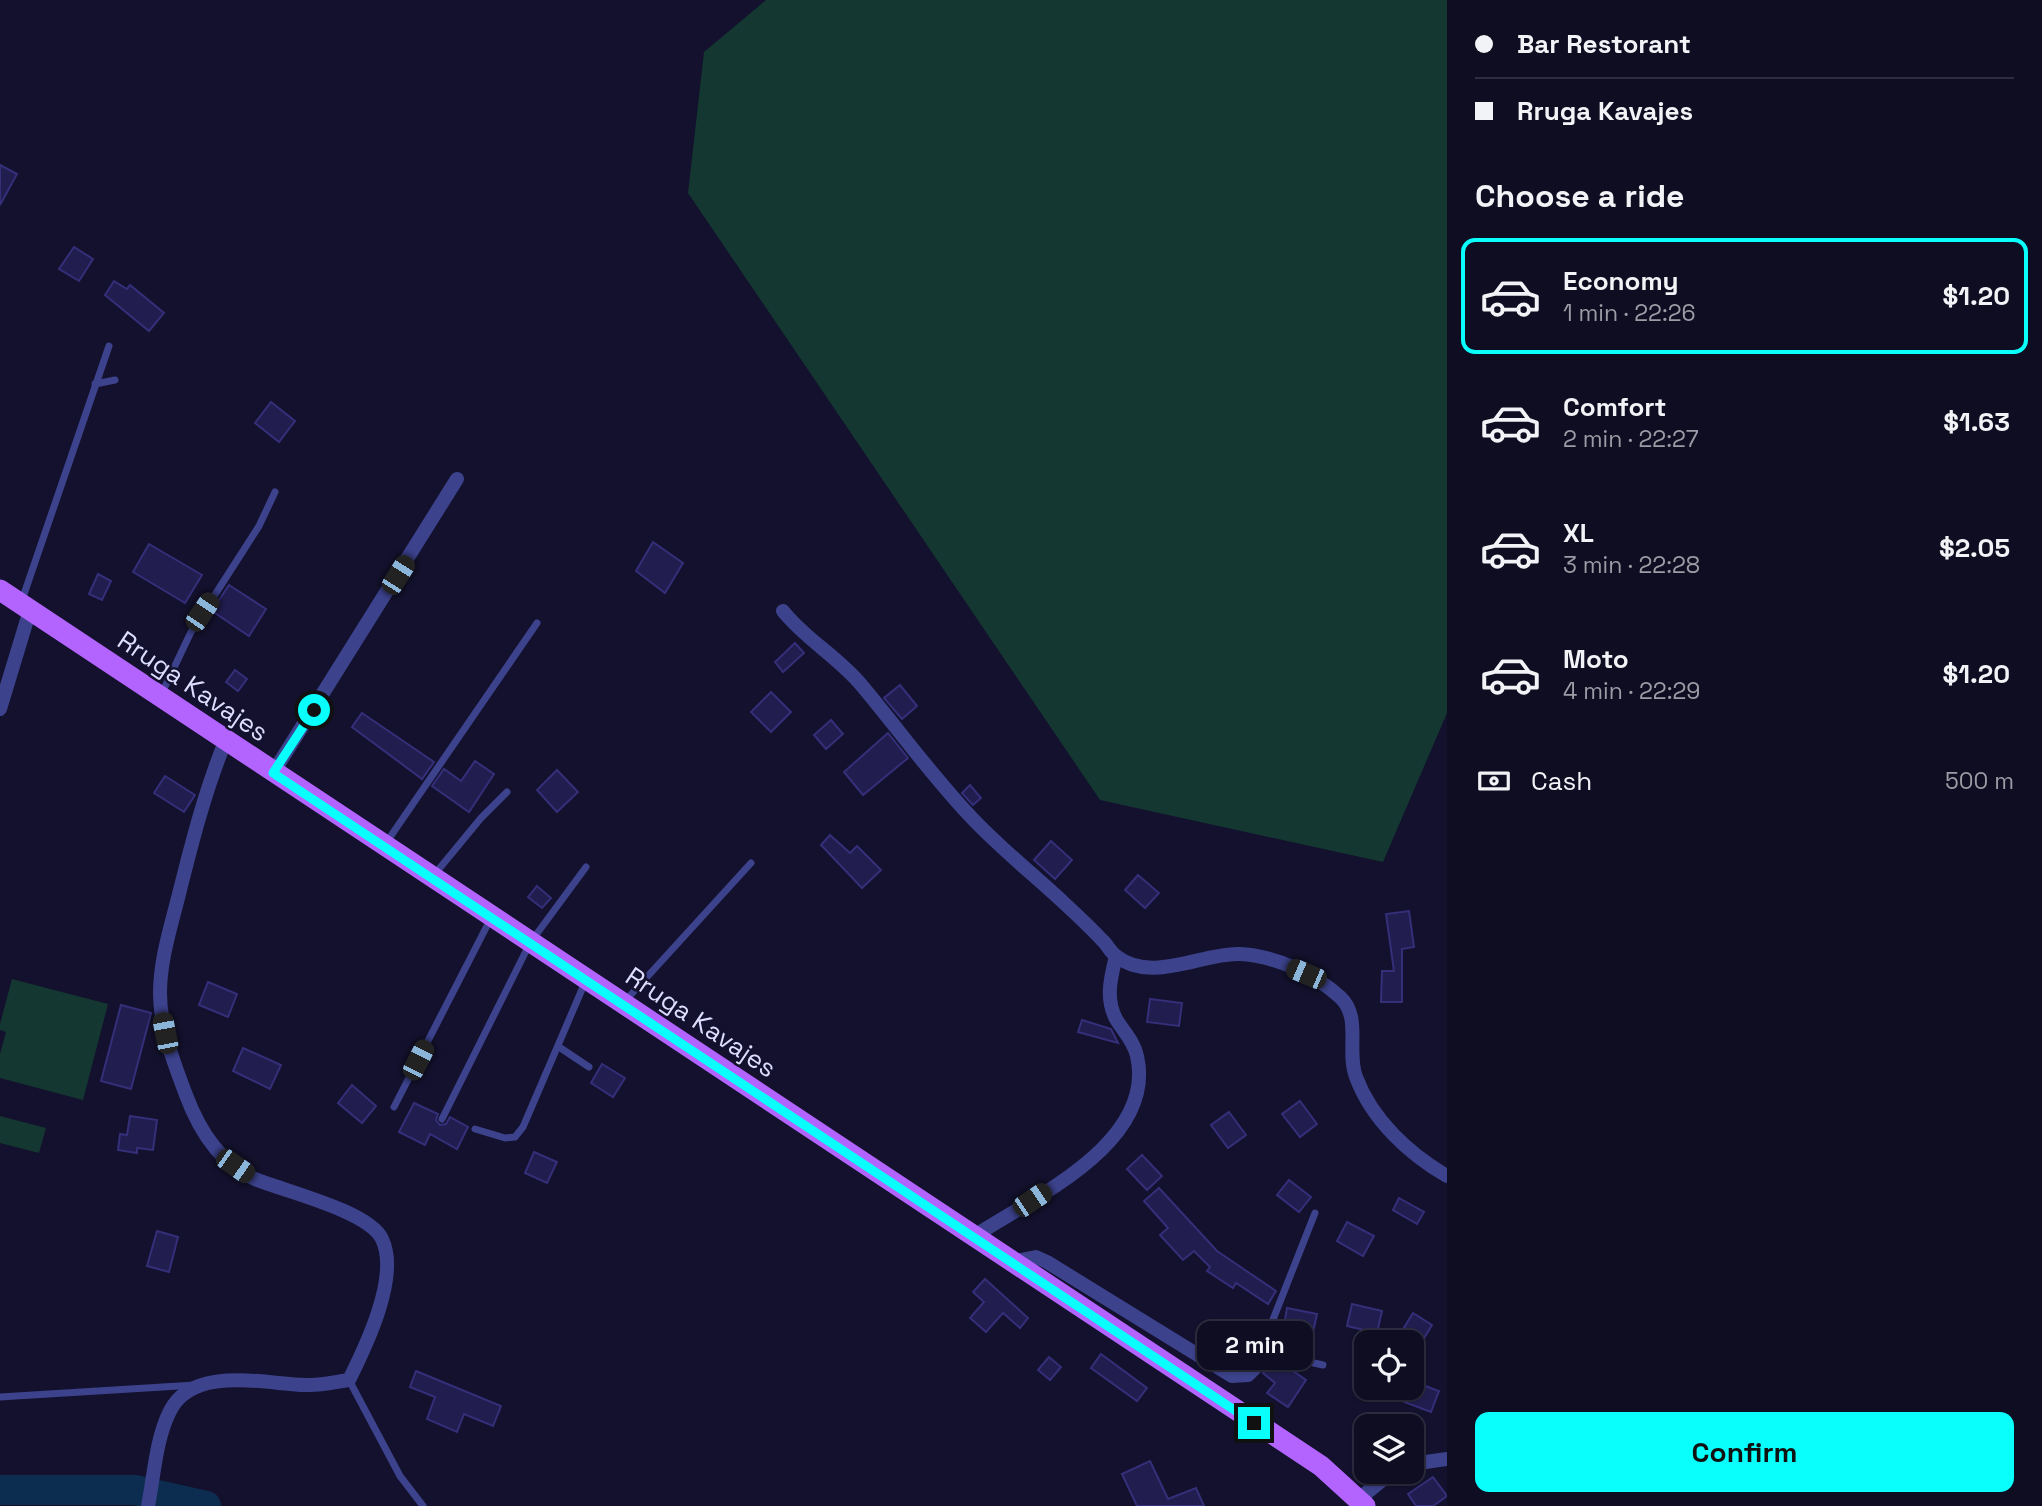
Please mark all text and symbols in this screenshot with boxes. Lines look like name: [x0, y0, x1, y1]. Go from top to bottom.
text: Bar Restorant: [1517, 27, 1691, 61]
text: Rruga Kavajes: [1517, 94, 1693, 128]
text: Choose a ride: [1475, 176, 1685, 216]
text: Economy: [1563, 264, 1679, 298]
icon: car: [1479, 265, 1542, 328]
text: $1.20: [1942, 279, 2010, 313]
text: 1 min · 22:26: [1563, 298, 1696, 328]
text: Comfort: [1563, 390, 1666, 424]
icon: car: [1479, 391, 1542, 454]
text: $1.63: [1943, 405, 2010, 439]
text: 2 min · 22:27: [1563, 424, 1699, 454]
text: XL: [1563, 516, 1594, 550]
icon: car: [1479, 517, 1542, 580]
text: $2.05: [1939, 531, 2010, 565]
text: 3 min · 22:28: [1563, 550, 1700, 580]
car: [378, 552, 419, 598]
car: [182, 589, 223, 635]
street label: Rruga Kavajes: [111, 623, 275, 749]
text: Moto: [1563, 642, 1629, 676]
icon: car: [1479, 643, 1542, 706]
text: $1.20: [1942, 657, 2010, 691]
text: 4 min · 22:29: [1563, 676, 1700, 706]
route start: [298, 694, 330, 726]
icon: cash: [1475, 762, 1513, 800]
text: Cash: [1531, 764, 1592, 798]
text: 500 m: [1945, 766, 2014, 796]
car: [1283, 956, 1330, 992]
street label: Rruga Kavajes: [619, 959, 783, 1085]
car: [151, 1010, 180, 1056]
car: [400, 1037, 437, 1083]
car: [212, 1145, 259, 1187]
car: [1009, 1180, 1056, 1220]
callout: 2 min: [1196, 1322, 1312, 1370]
text: 2 min: [1225, 1330, 1285, 1360]
map controls: [1354, 1330, 1424, 1484]
button: locate: [1354, 1330, 1424, 1400]
route end: [1238, 1407, 1270, 1439]
button: Confirm: [1475, 1412, 2014, 1492]
button: layers: [1354, 1414, 1424, 1484]

